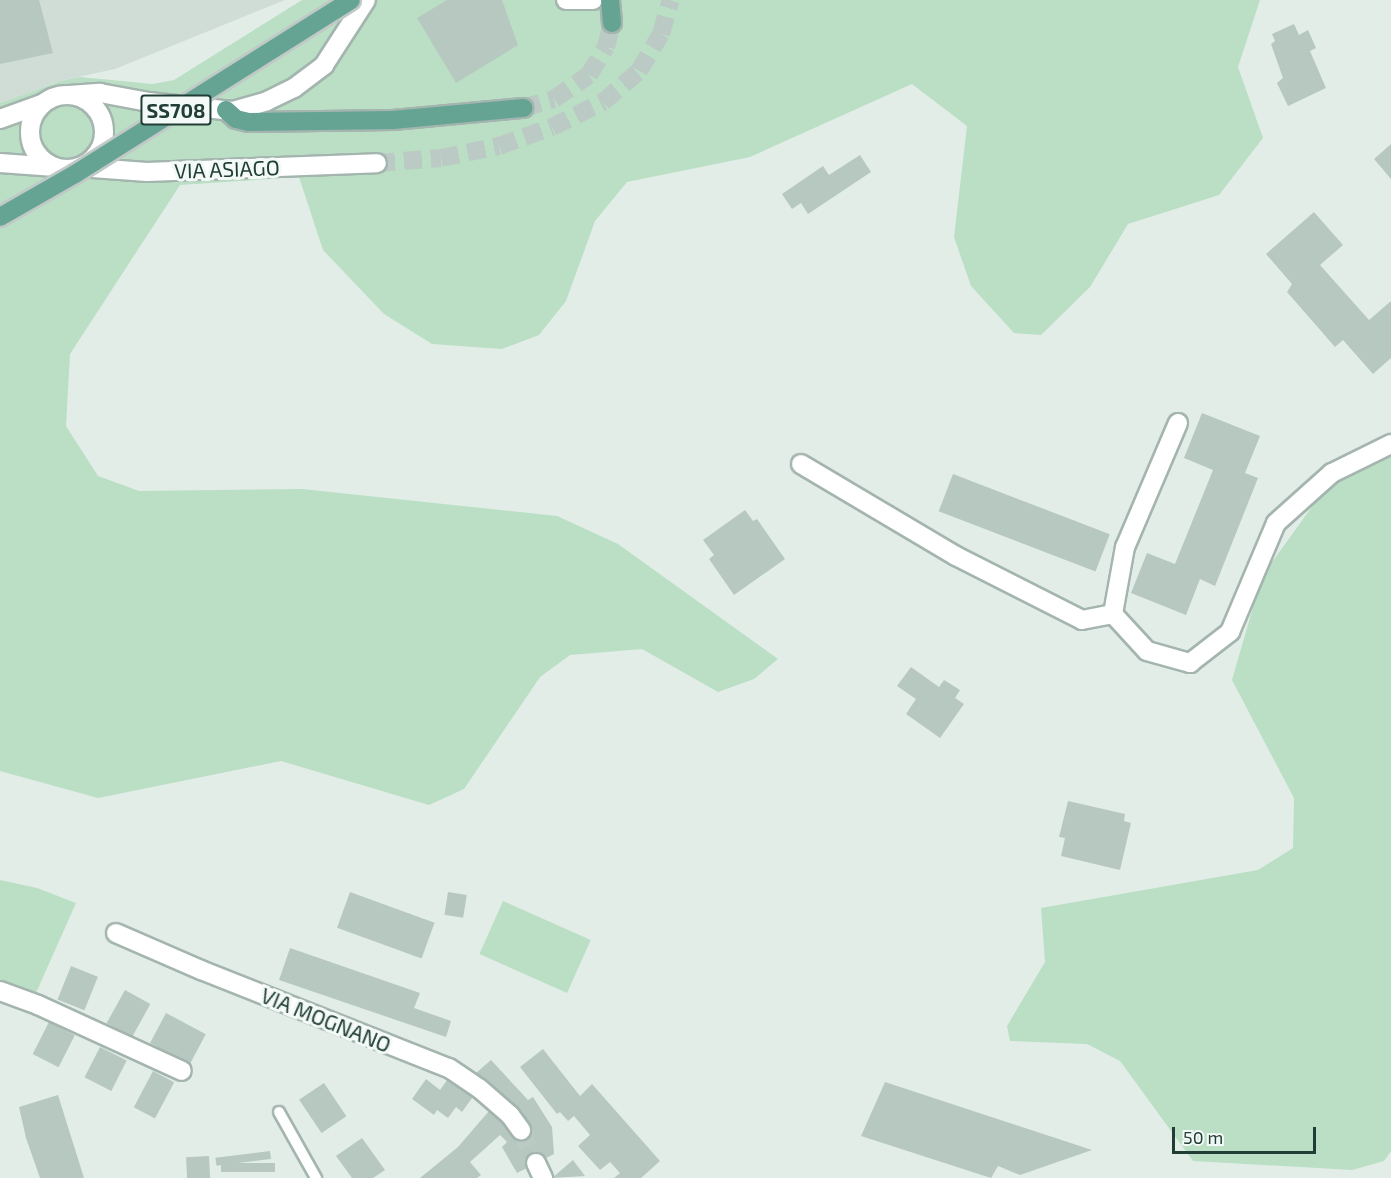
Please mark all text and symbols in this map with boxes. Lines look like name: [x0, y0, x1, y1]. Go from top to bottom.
road number: SS708: [140, 93, 212, 127]
street label: VIA ASIAGO: [173, 155, 281, 183]
street label: VIA MOGNANO: [257, 982, 395, 1058]
scale bar: [1175, 1115, 1319, 1153]
text: 50 m: [1183, 1126, 1223, 1148]

